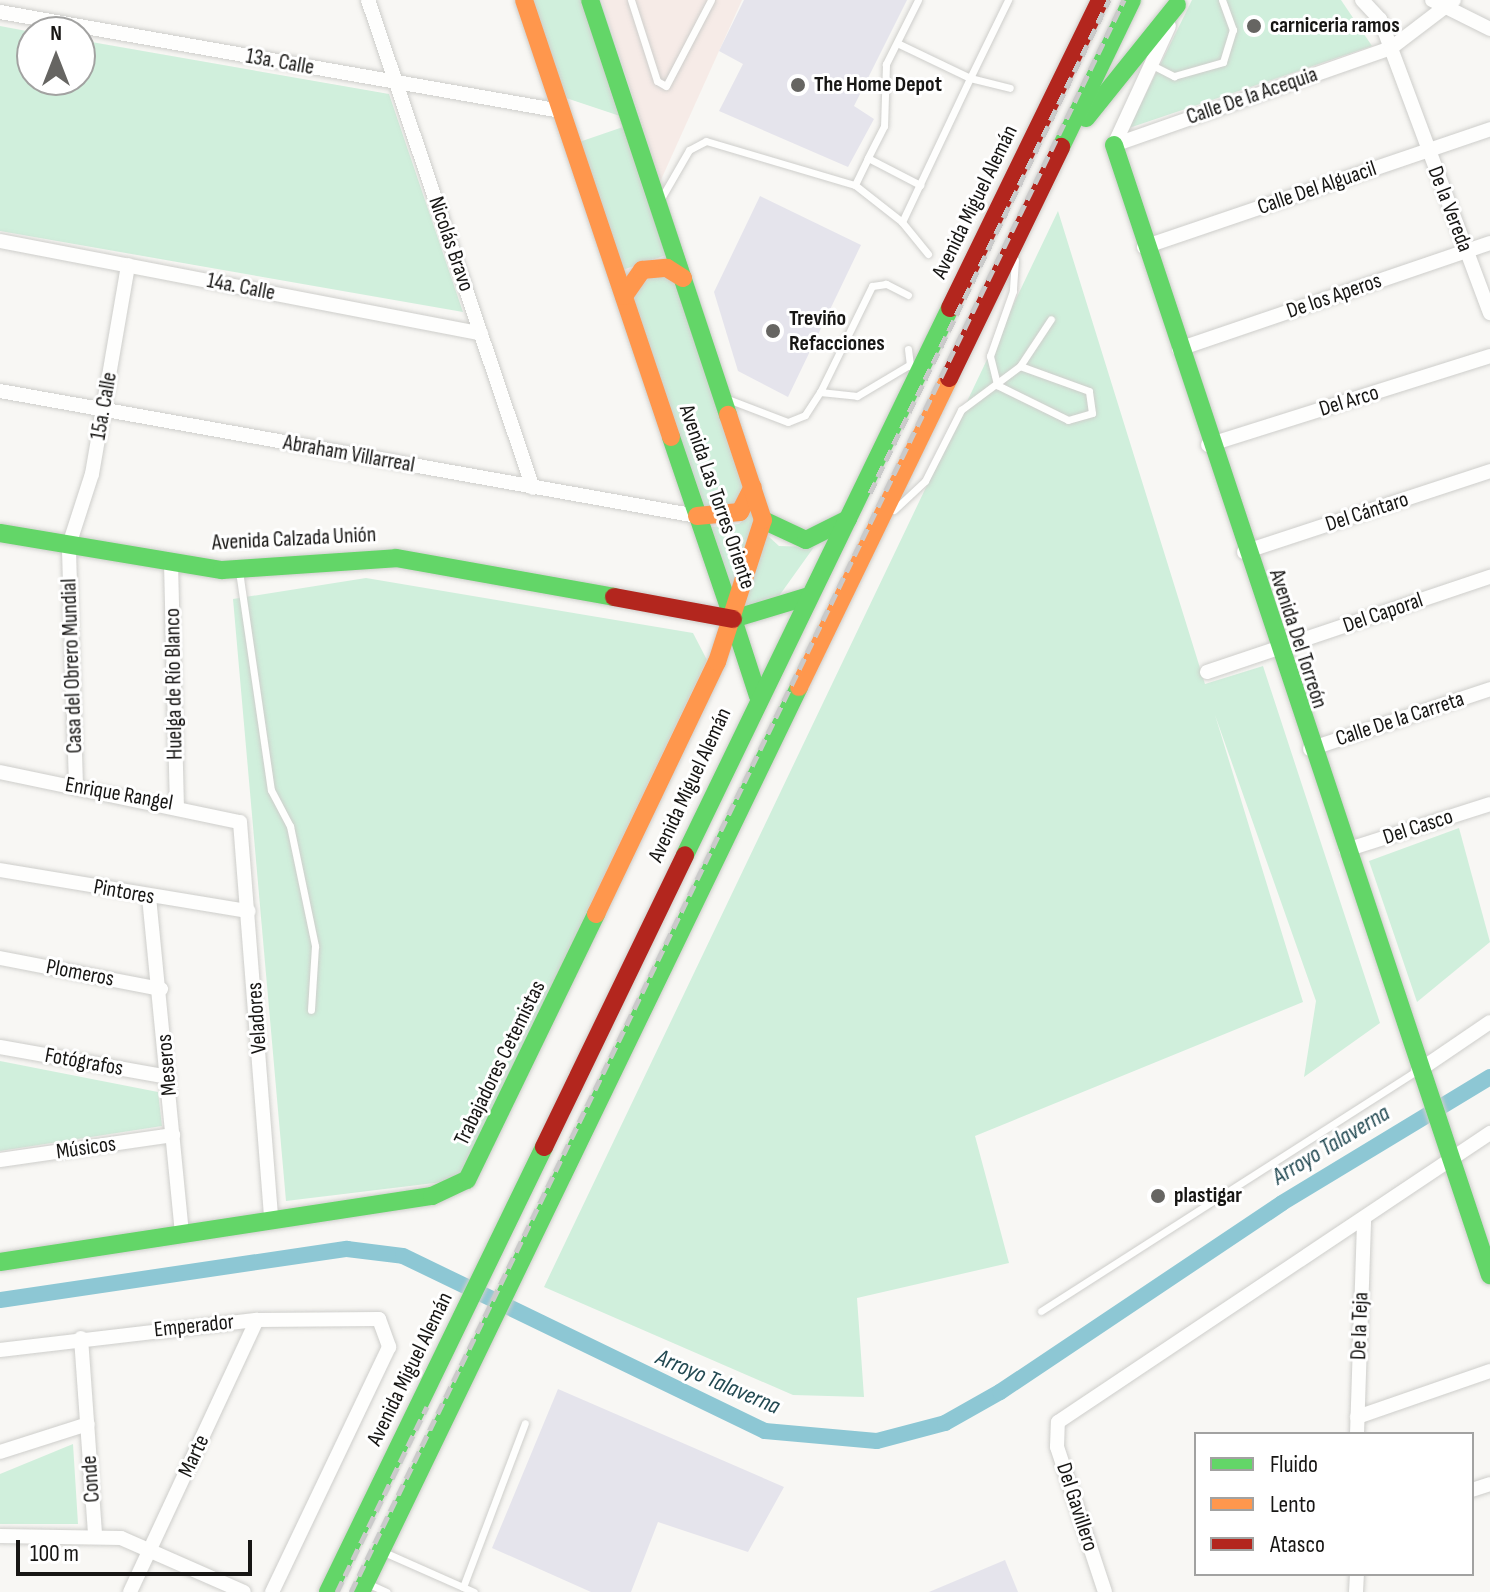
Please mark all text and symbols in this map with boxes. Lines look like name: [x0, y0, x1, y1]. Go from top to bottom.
place label: carniceria ramos: [1270, 13, 1400, 39]
north arrow: [16, 16, 96, 96]
marker: carniceria ramos: [1245, 17, 1263, 35]
text: N: [50, 20, 62, 47]
street label: 13a. Calle: [244, 43, 316, 81]
street label: Calle De la Acequia: [1183, 61, 1321, 131]
place label: The Home Depot: [814, 72, 942, 98]
marker: The Home Depot: [789, 76, 807, 94]
street label: Avenida Miguel Alemán: [926, 121, 1024, 283]
street label: Calle Del Alguacil: [1254, 155, 1380, 221]
street label: De la Vereda: [1422, 162, 1478, 256]
street label: Nicolás Bravo: [422, 193, 480, 295]
street label: 14a. Calle: [205, 267, 277, 307]
street label: De los Aperos: [1283, 267, 1385, 325]
place label: Treviño Refacciones: [789, 305, 885, 356]
marker: Treviño Refacciones: [764, 322, 782, 340]
street label: 15a. Calle: [85, 370, 123, 442]
street label: Del Arco: [1316, 379, 1382, 423]
street label: Avenida Las Torres Oriente: [673, 401, 761, 593]
street label: Abraham Villarreal: [281, 429, 417, 479]
street label: Del Cántaro: [1322, 486, 1412, 538]
street label: Avenida Calzada Unión: [211, 522, 377, 556]
street label: Avenida Del Torreón: [1263, 566, 1333, 712]
street label: Casa del Obrero Mundial: [56, 578, 88, 754]
street label: Del Caporal: [1340, 587, 1426, 639]
street label: Huelga de Río Blanco: [159, 608, 189, 760]
street label: Calle De la Carreta: [1332, 686, 1468, 752]
street label: Avenida Miguel Alemán: [643, 704, 737, 866]
street label: Enrique Rangel: [63, 772, 175, 816]
street label: Del Casco: [1380, 803, 1456, 851]
street label: Pintores: [92, 874, 156, 910]
street label: Plomeros: [44, 954, 116, 992]
street label: Trabajadores Cetemistas: [449, 976, 551, 1150]
street label: Veladores: [241, 981, 273, 1055]
street label: Meseros: [151, 1033, 183, 1097]
street label: Fotógrafos: [43, 1042, 125, 1082]
water label: Arroyo Talaverna: [1267, 1099, 1395, 1191]
street label: Músicos: [54, 1131, 118, 1165]
place label: plastigar: [1174, 1183, 1242, 1209]
marker: plastigar: [1149, 1187, 1167, 1205]
street label: Avenida Miguel Alemán: [361, 1288, 459, 1450]
street label: De la Teja: [1346, 1292, 1374, 1360]
street label: Emperador: [153, 1309, 235, 1343]
water label: Arroyo Talaverna: [652, 1343, 784, 1421]
street label: Marte: [173, 1431, 215, 1481]
legend: [1194, 1432, 1474, 1576]
text: Fluido: [1270, 1450, 1318, 1479]
street label: Conde: [76, 1455, 106, 1503]
street label: Del Gavillero: [1050, 1460, 1104, 1554]
text: Lento: [1270, 1490, 1316, 1519]
scale bar: [20, 1524, 256, 1574]
text: Atasco: [1270, 1530, 1325, 1559]
text: 100 m: [30, 1539, 79, 1568]

